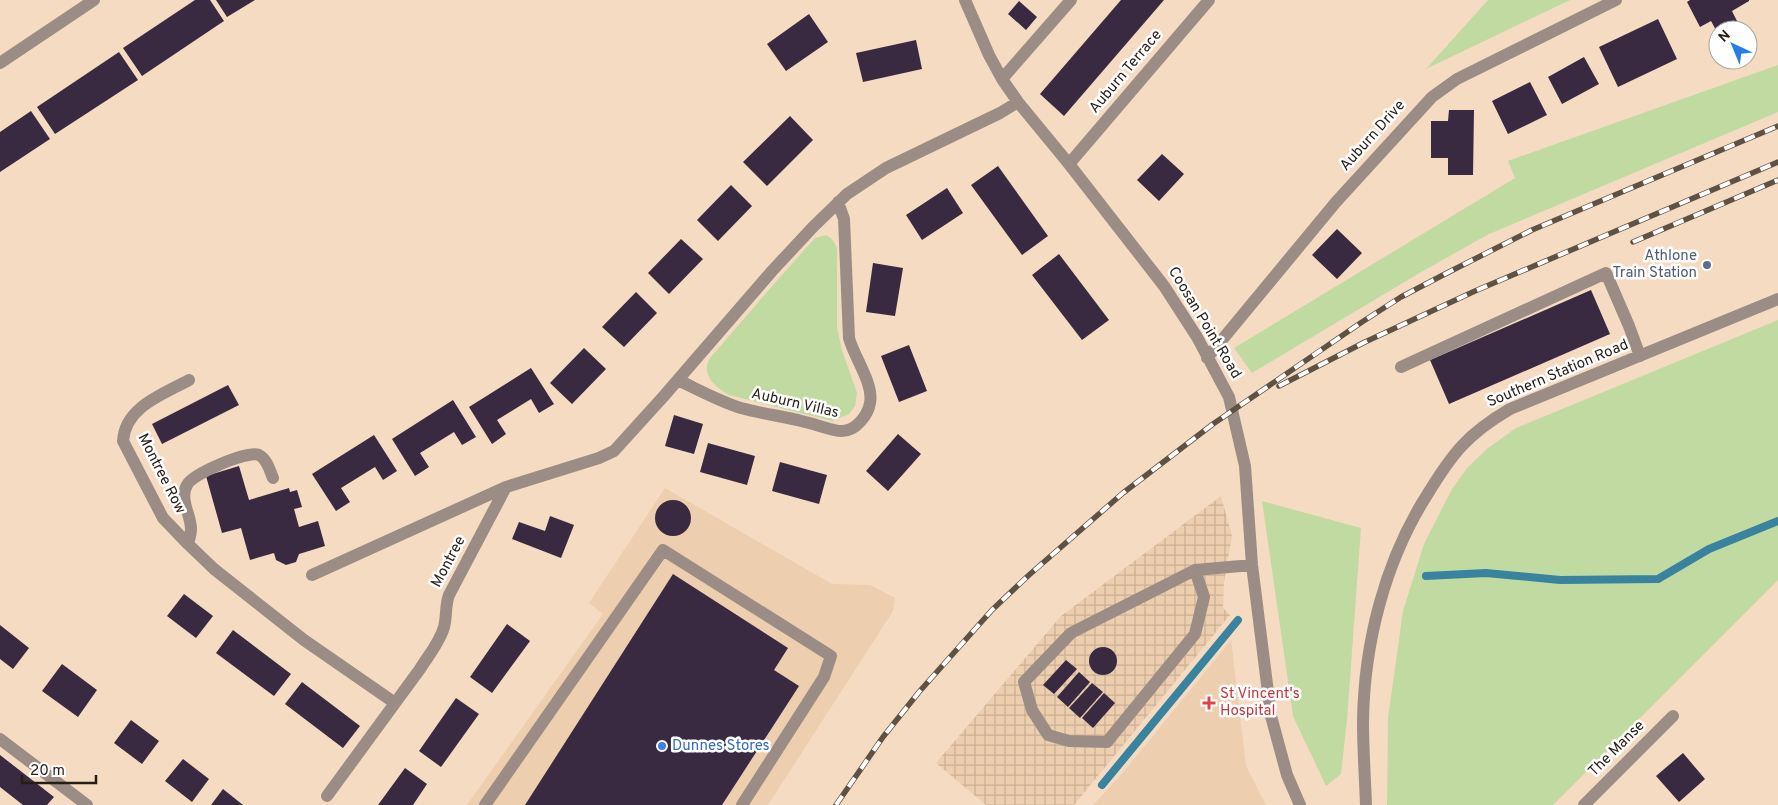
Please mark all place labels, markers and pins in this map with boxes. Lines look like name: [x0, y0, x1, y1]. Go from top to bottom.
place label: Athlone Train Station: [1612, 247, 1697, 283]
marker: Athlone Train Station: [1701, 259, 1713, 271]
place label: St Vincent's Hospital: [1220, 685, 1300, 721]
marker: St Vincent's Hospital: [1202, 696, 1216, 710]
place label: Dunnes Stores: [672, 737, 770, 756]
marker: Dunnes Stores: [656, 740, 668, 752]

